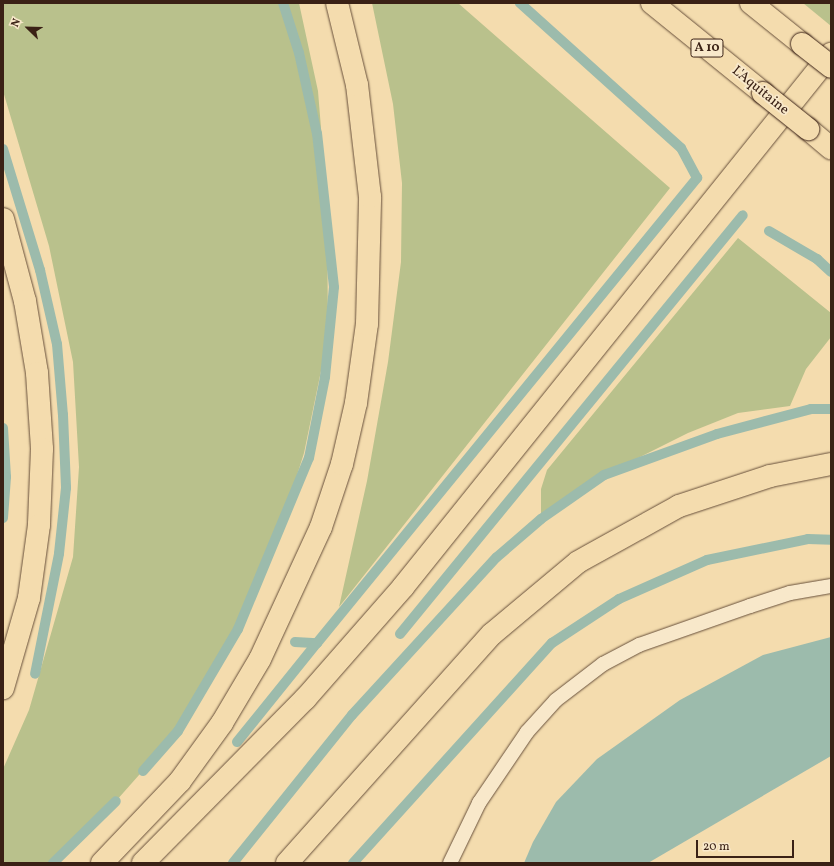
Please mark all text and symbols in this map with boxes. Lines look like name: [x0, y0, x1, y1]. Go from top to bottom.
north arrow: [8, 8, 48, 48]
text: N: [8, 17, 25, 30]
road number: A 10: [690, 37, 724, 59]
street label: L'Aquitaine: [728, 63, 792, 119]
scale bar: [698, 832, 796, 858]
text: 20 m: [703, 839, 730, 855]

